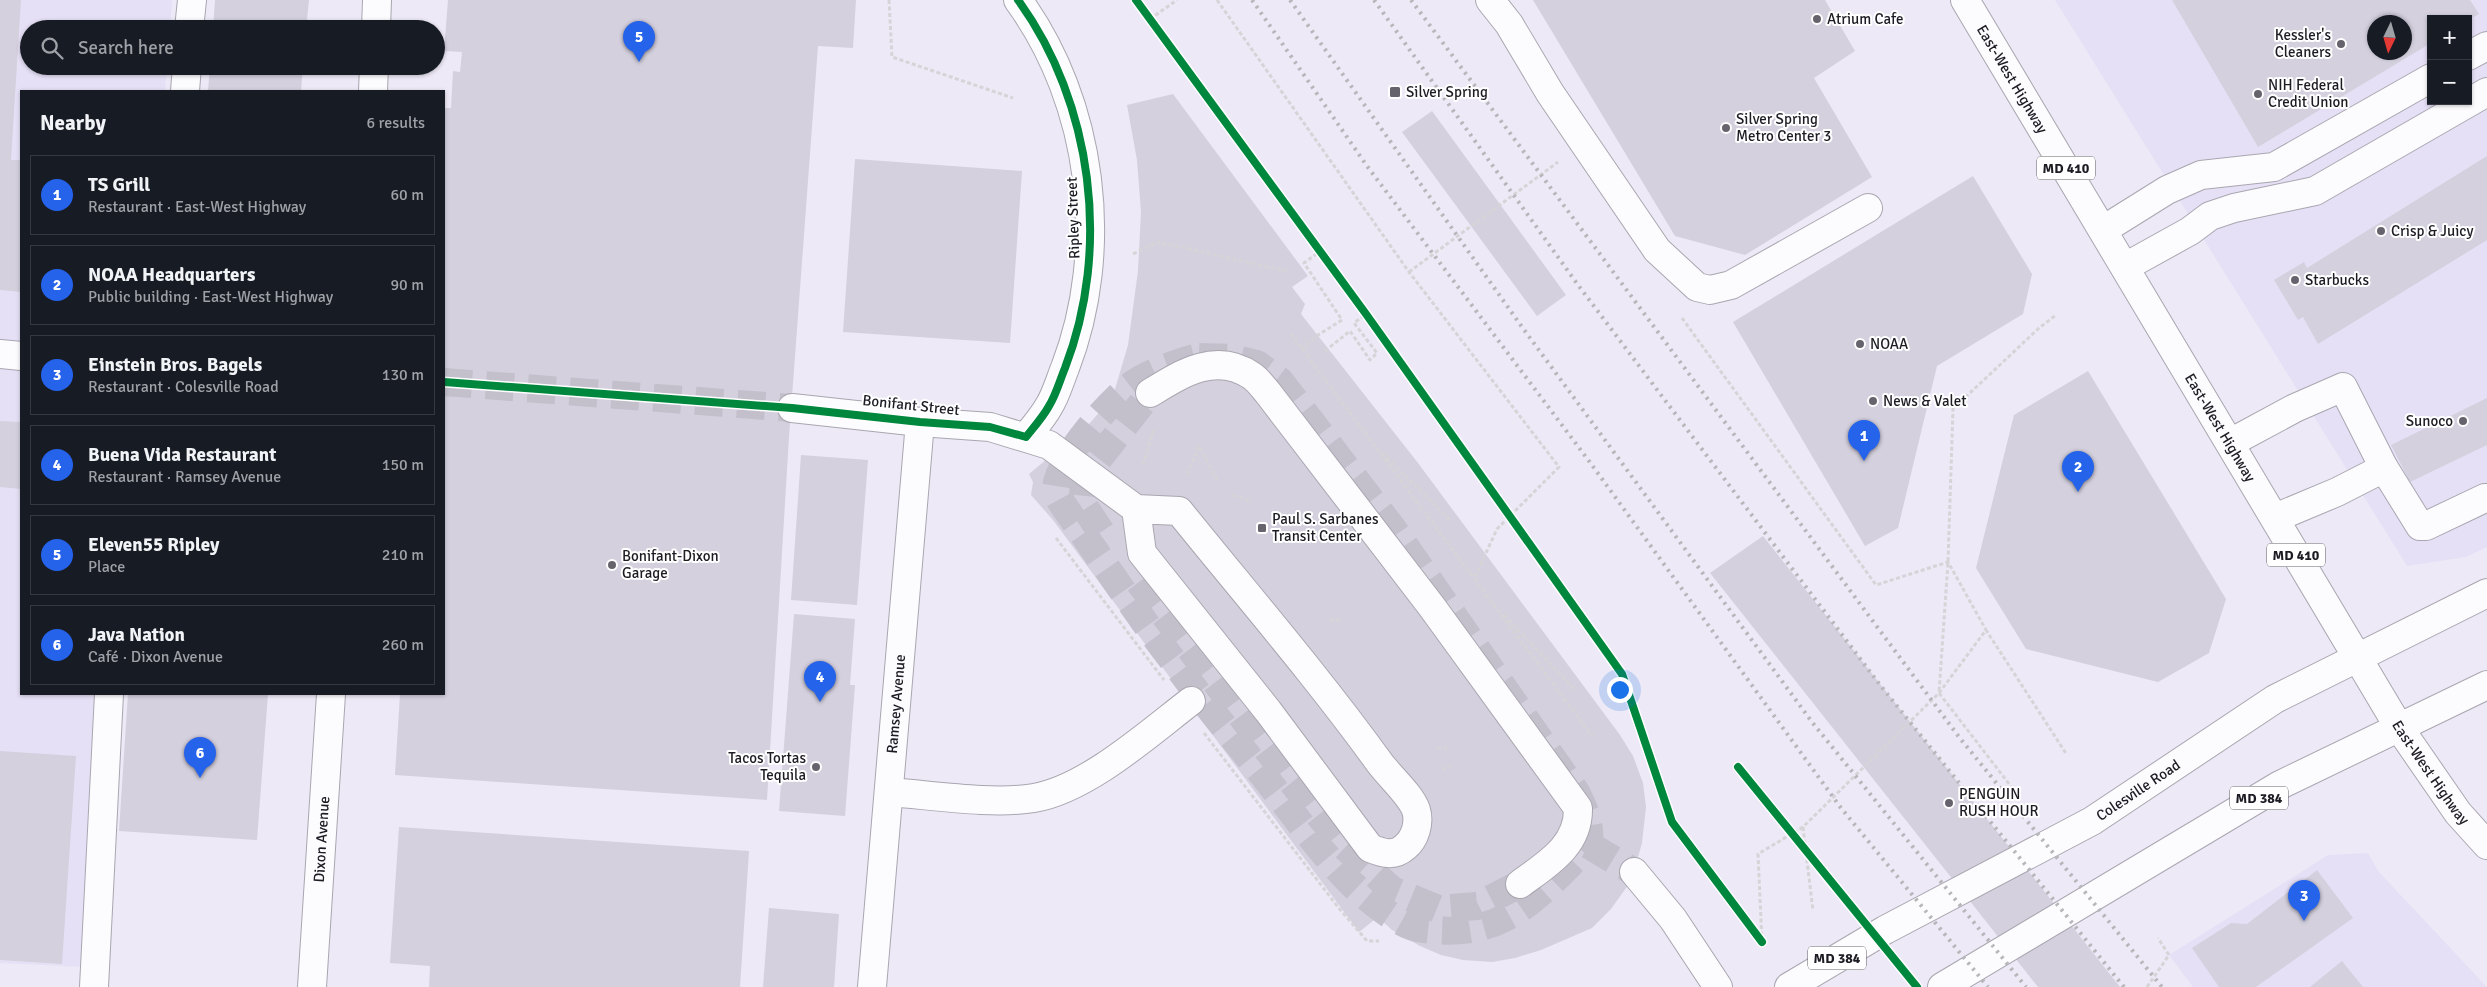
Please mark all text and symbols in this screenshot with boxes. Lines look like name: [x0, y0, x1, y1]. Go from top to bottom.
place label: Atrium Cafe: [1827, 10, 1903, 28]
marker: Atrium Cafe: [1811, 13, 1823, 25]
north arrow: [2367, 15, 2412, 60]
map controls: [2427, 15, 2472, 105]
button: +: [2427, 15, 2472, 60]
search box: [20, 20, 445, 75]
pin: 5: [623, 21, 655, 62]
street label: East-West Highway: [1973, 22, 2051, 136]
place label: Kessler's Cleaners: [2275, 26, 2331, 61]
icon: search: [38, 34, 66, 62]
text: Search here: [78, 36, 174, 60]
marker: Kessler's Cleaners: [2335, 38, 2347, 50]
button: −: [2427, 60, 2472, 105]
place label: NIH Federal Credit Union: [2268, 76, 2349, 111]
place label: Silver Spring: [1406, 83, 1488, 101]
marker: Silver Spring: [1388, 85, 1402, 99]
marker: NIH Federal Credit Union: [2252, 88, 2264, 100]
text: Nearby: [40, 110, 106, 136]
place label: Silver Spring Metro Center 3: [1736, 110, 1831, 145]
text: 6 results: [366, 113, 425, 133]
marker: Silver Spring Metro Center 3: [1720, 122, 1732, 134]
road number: MD 410: [2037, 156, 2095, 180]
text: TS Grill: [88, 173, 150, 197]
street label: Ripley Street: [1063, 177, 1083, 259]
text: 1: [53, 185, 61, 205]
text: 60 m: [390, 185, 424, 205]
text: Restaurant · East-West Highway: [88, 197, 306, 217]
place label: Crisp & Juicy: [2391, 222, 2473, 240]
marker: Crisp & Juicy: [2375, 225, 2387, 237]
text: NOAA Headquarters: [88, 263, 256, 287]
place label: Starbucks: [2305, 271, 2369, 289]
marker: Starbucks: [2289, 274, 2301, 286]
text: 2: [53, 275, 61, 295]
text: 90 m: [390, 275, 424, 295]
text: Public building · East-West Highway: [88, 287, 333, 307]
place label: NOAA: [1870, 335, 1908, 353]
marker: NOAA: [1854, 338, 1866, 350]
text: Einstein Bros. Bagels: [88, 353, 262, 377]
text: 3: [53, 365, 61, 385]
text: 130 m: [382, 365, 424, 385]
street label: East-West Highway: [2181, 370, 2259, 485]
text: Restaurant · Colesville Road: [88, 377, 279, 397]
street label: Bonifant Street: [862, 391, 960, 419]
place label: News & Valet: [1883, 392, 1967, 410]
marker: News & Valet: [1867, 395, 1879, 407]
place label: Sunoco: [2406, 412, 2453, 430]
marker: Sunoco: [2457, 415, 2469, 427]
pin: 1: [1848, 420, 1880, 461]
text: Buena Vida Restaurant: [88, 443, 276, 467]
pin: 2: [2062, 451, 2094, 492]
text: 4: [53, 455, 61, 475]
text: 150 m: [382, 455, 424, 475]
text: Restaurant · Ramsey Avenue: [88, 467, 281, 487]
place label: Paul S. Sarbanes Transit Center: [1272, 510, 1379, 545]
marker: Paul S. Sarbanes Transit Center: [1256, 522, 1268, 534]
text: Eleven55 Ripley: [88, 533, 219, 557]
road number: MD 410: [2267, 544, 2325, 566]
text: 5: [53, 545, 61, 565]
text: 210 m: [382, 545, 424, 565]
place label: Bonifant-Dixon Garage: [622, 547, 719, 582]
text: Place: [88, 557, 125, 577]
marker: Bonifant-Dixon Garage: [606, 559, 618, 571]
text: Java Nation: [88, 623, 185, 647]
text: 6: [53, 635, 61, 655]
text: 260 m: [382, 635, 424, 655]
text: Café · Dixon Avenue: [88, 647, 223, 667]
street label: Ramsey Avenue: [883, 654, 909, 754]
pin: 4: [804, 661, 836, 702]
your location: [1607, 677, 1633, 703]
street label: East-West Highway: [2388, 717, 2473, 828]
pin: 6: [184, 737, 216, 778]
place label: Tacos Tortas Tequila: [728, 749, 806, 784]
street label: Colesville Road: [2093, 756, 2184, 825]
marker: Tacos Tortas Tequila: [810, 761, 822, 773]
place label: PENGUIN RUSH HOUR: [1959, 785, 2039, 820]
road number: MD 384: [2230, 786, 2288, 810]
street label: Dixon Avenue: [310, 796, 333, 883]
marker: PENGUIN RUSH HOUR: [1943, 797, 1955, 809]
pin: 3: [2288, 880, 2320, 921]
road number: MD 384: [1808, 946, 1866, 970]

